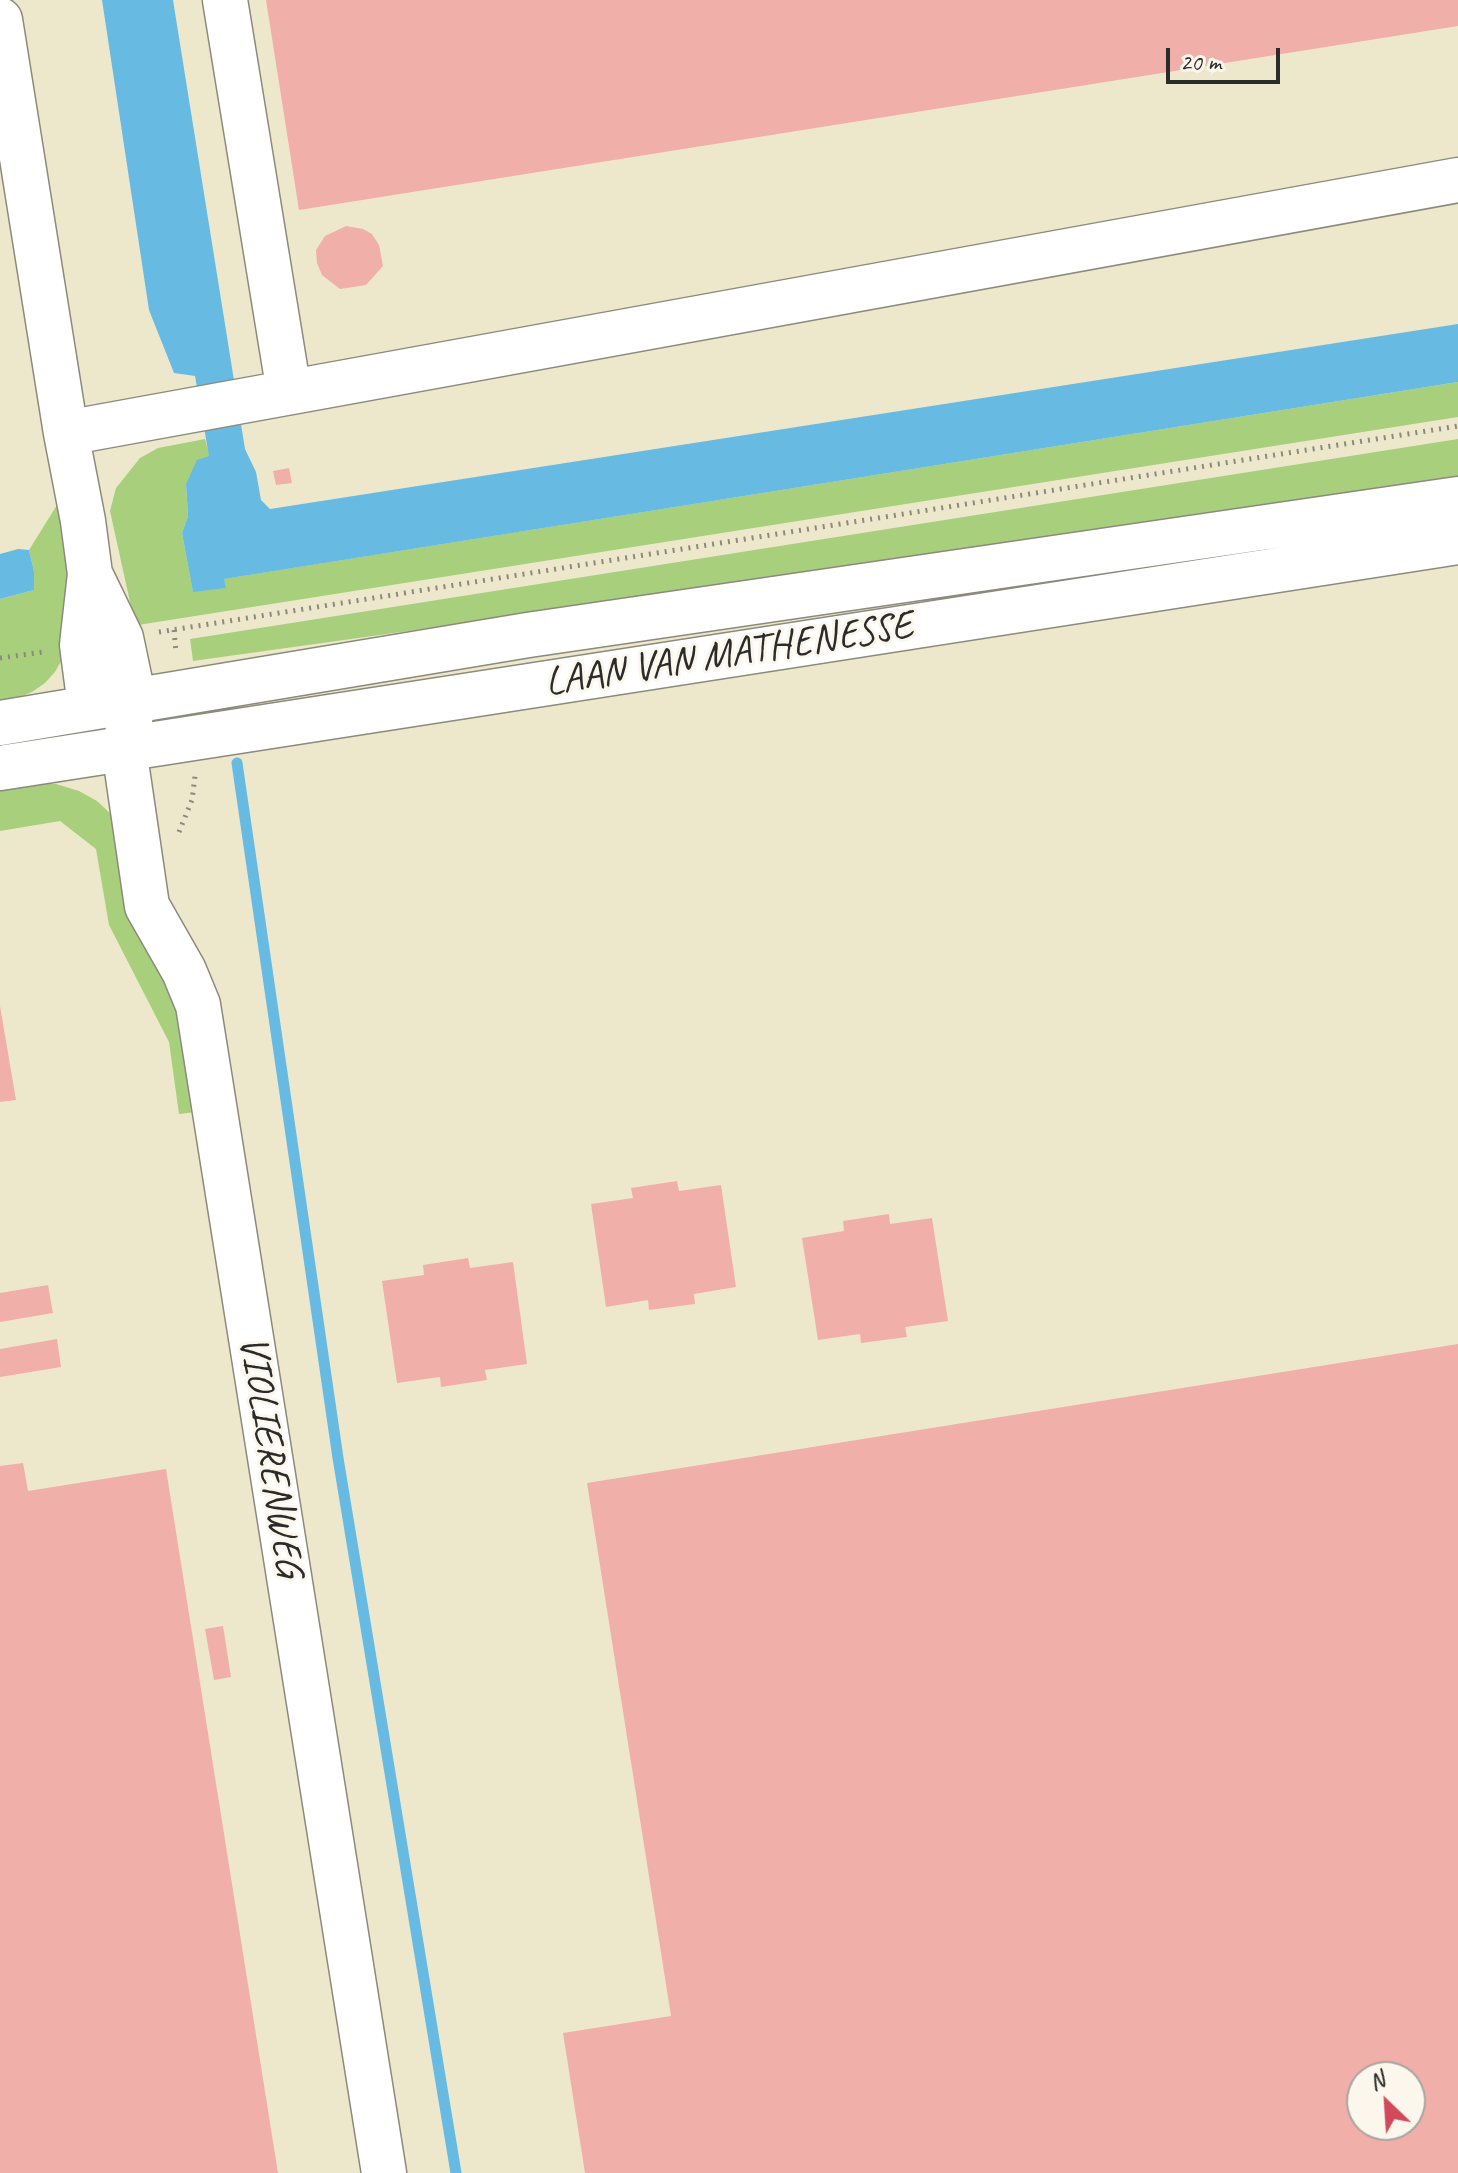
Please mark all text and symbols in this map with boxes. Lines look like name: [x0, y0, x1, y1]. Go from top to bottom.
scale bar: [1170, 32, 1284, 82]
text: 20 m: [1180, 47, 1221, 77]
street label: LAAN VAN MATHENESSE: [542, 602, 916, 708]
street label: VIOLIERENWEG: [227, 1332, 313, 1580]
north arrow: [1346, 2061, 1426, 2141]
text: N: [1365, 2065, 1389, 2097]

